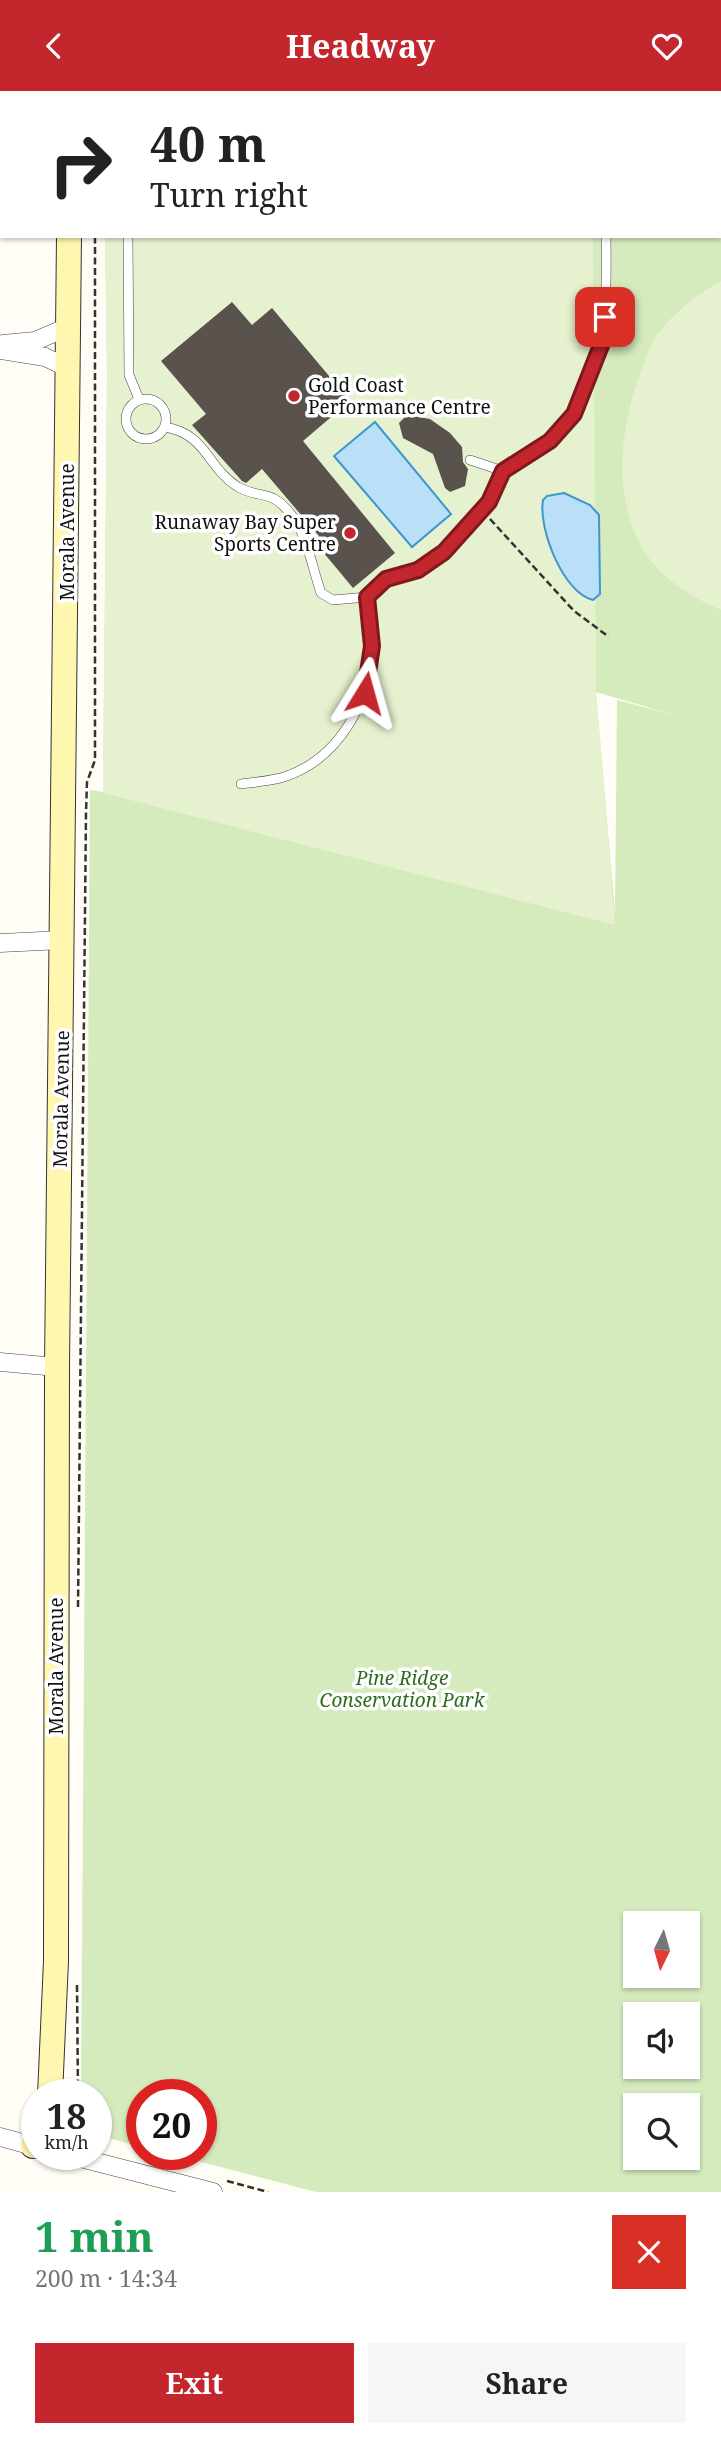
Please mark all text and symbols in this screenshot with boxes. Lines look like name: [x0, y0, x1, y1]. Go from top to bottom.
text: Headway: [286, 24, 435, 67]
icon: back: [35, 27, 73, 65]
icon: heart: [648, 27, 686, 65]
text: 40 m: [150, 110, 266, 176]
icon: right: [35, 119, 126, 210]
text: Turn right: [150, 173, 308, 216]
pin: [575, 287, 635, 347]
icon: arrive: [586, 298, 624, 336]
place label: Gold Coast Performance Centre: [308, 372, 491, 420]
marker: Gold Coast Performance Centre: [286, 388, 302, 404]
street label: Morala Avenue: [54, 463, 80, 601]
place label: Runaway Bay Super Sports Centre: [155, 509, 336, 557]
marker: Runaway Bay Super Sports Centre: [342, 525, 358, 541]
position arrow: [328, 656, 402, 730]
street label: Morala Avenue: [47, 1030, 75, 1168]
street label: Morala Avenue: [43, 1597, 69, 1735]
park label: Pine Ridge Conservation Park: [320, 1665, 486, 1713]
north arrow: [623, 1911, 700, 1988]
map controls: [623, 1911, 700, 2170]
button: sound: [623, 2002, 700, 2079]
speed limit sign: 20: [126, 2079, 217, 2170]
text: 18: [47, 2092, 86, 2139]
button: search: [623, 2093, 700, 2170]
text: km/h: [44, 2130, 89, 2154]
text: 1 min: [35, 2207, 154, 2264]
button: close: [612, 2215, 686, 2289]
text: 200 m · 14:34: [35, 2262, 177, 2294]
button: Exit: [35, 2343, 354, 2423]
button: Share: [368, 2343, 686, 2423]

